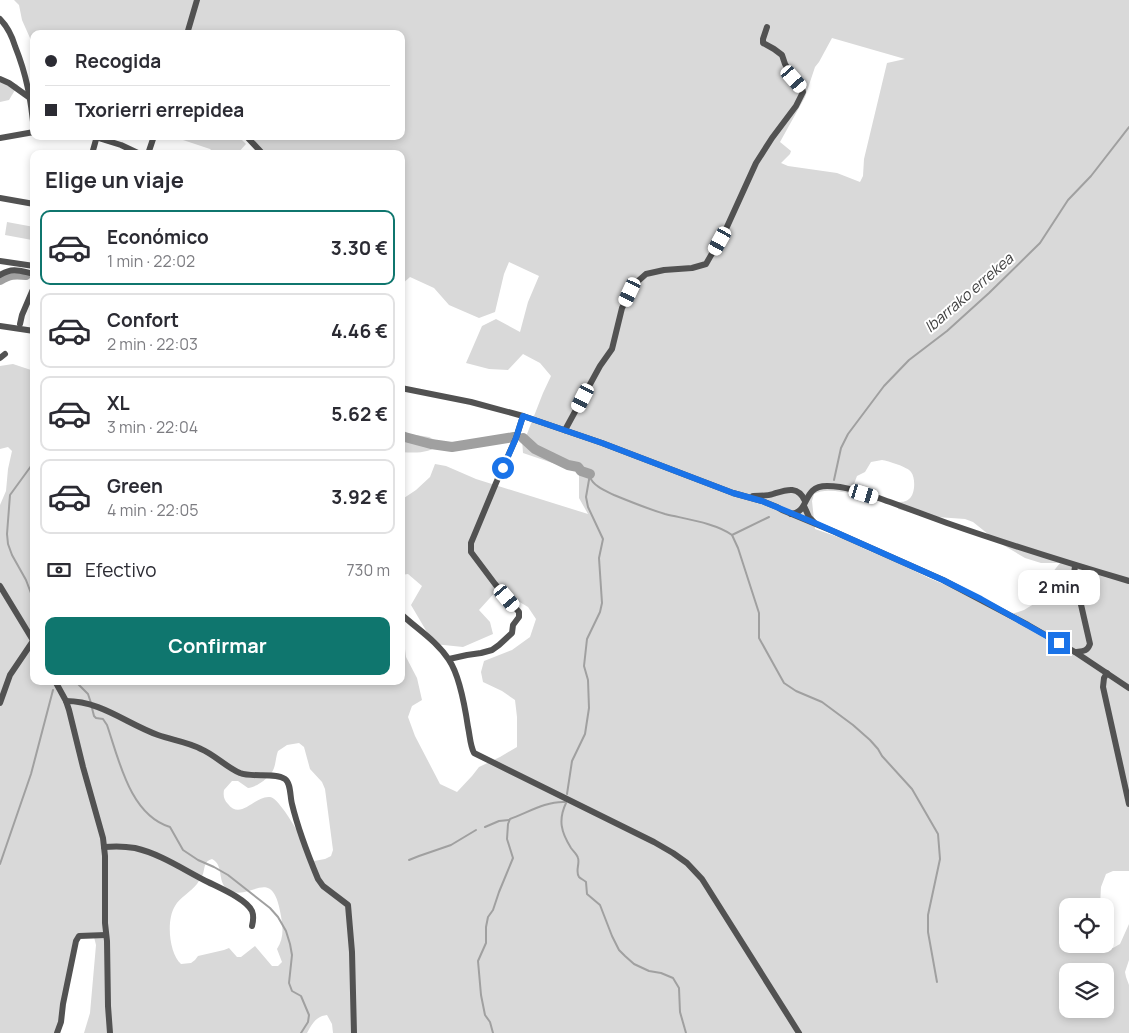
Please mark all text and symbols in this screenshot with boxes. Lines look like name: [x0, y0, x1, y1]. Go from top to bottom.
text: Recogida: [75, 48, 161, 74]
car: [778, 63, 809, 95]
text: Txorierri errepidea: [75, 97, 244, 123]
text: Elige un viaje: [45, 165, 184, 195]
text: Económico: [107, 224, 209, 250]
car: [706, 224, 733, 258]
icon: car: [47, 225, 92, 270]
text: 3.30 €: [331, 235, 388, 261]
water label: Ibarrako errekea: [920, 248, 1018, 337]
text: 1 min · 22:02: [107, 250, 195, 272]
car: [616, 275, 643, 309]
text: Confort: [107, 307, 179, 333]
icon: car: [47, 308, 92, 353]
text: 4.46 €: [331, 318, 388, 344]
text: 2 min · 22:03: [107, 333, 198, 355]
car: [569, 381, 596, 415]
text: XL: [107, 390, 130, 416]
icon: car: [47, 391, 92, 436]
text: 5.62 €: [331, 401, 388, 427]
text: 3 min · 22:04: [107, 416, 198, 438]
route start: [492, 457, 514, 479]
text: Green: [107, 473, 163, 499]
icon: car: [47, 474, 92, 519]
car: [847, 482, 880, 506]
text: 3.92 €: [331, 484, 388, 510]
text: 4 min · 22:05: [107, 499, 199, 521]
icon: cash: [45, 556, 73, 584]
text: Efectivo: [85, 557, 156, 583]
text: 730 m: [347, 559, 390, 581]
callout: 2 min: [1018, 570, 1100, 606]
text: 2 min: [1038, 576, 1080, 598]
car: [491, 582, 522, 614]
button: Confirmar: [45, 617, 390, 675]
route end: [1048, 632, 1070, 654]
map controls: [1059, 898, 1114, 1018]
button: locate: [1059, 898, 1114, 953]
button: layers: [1059, 963, 1114, 1018]

